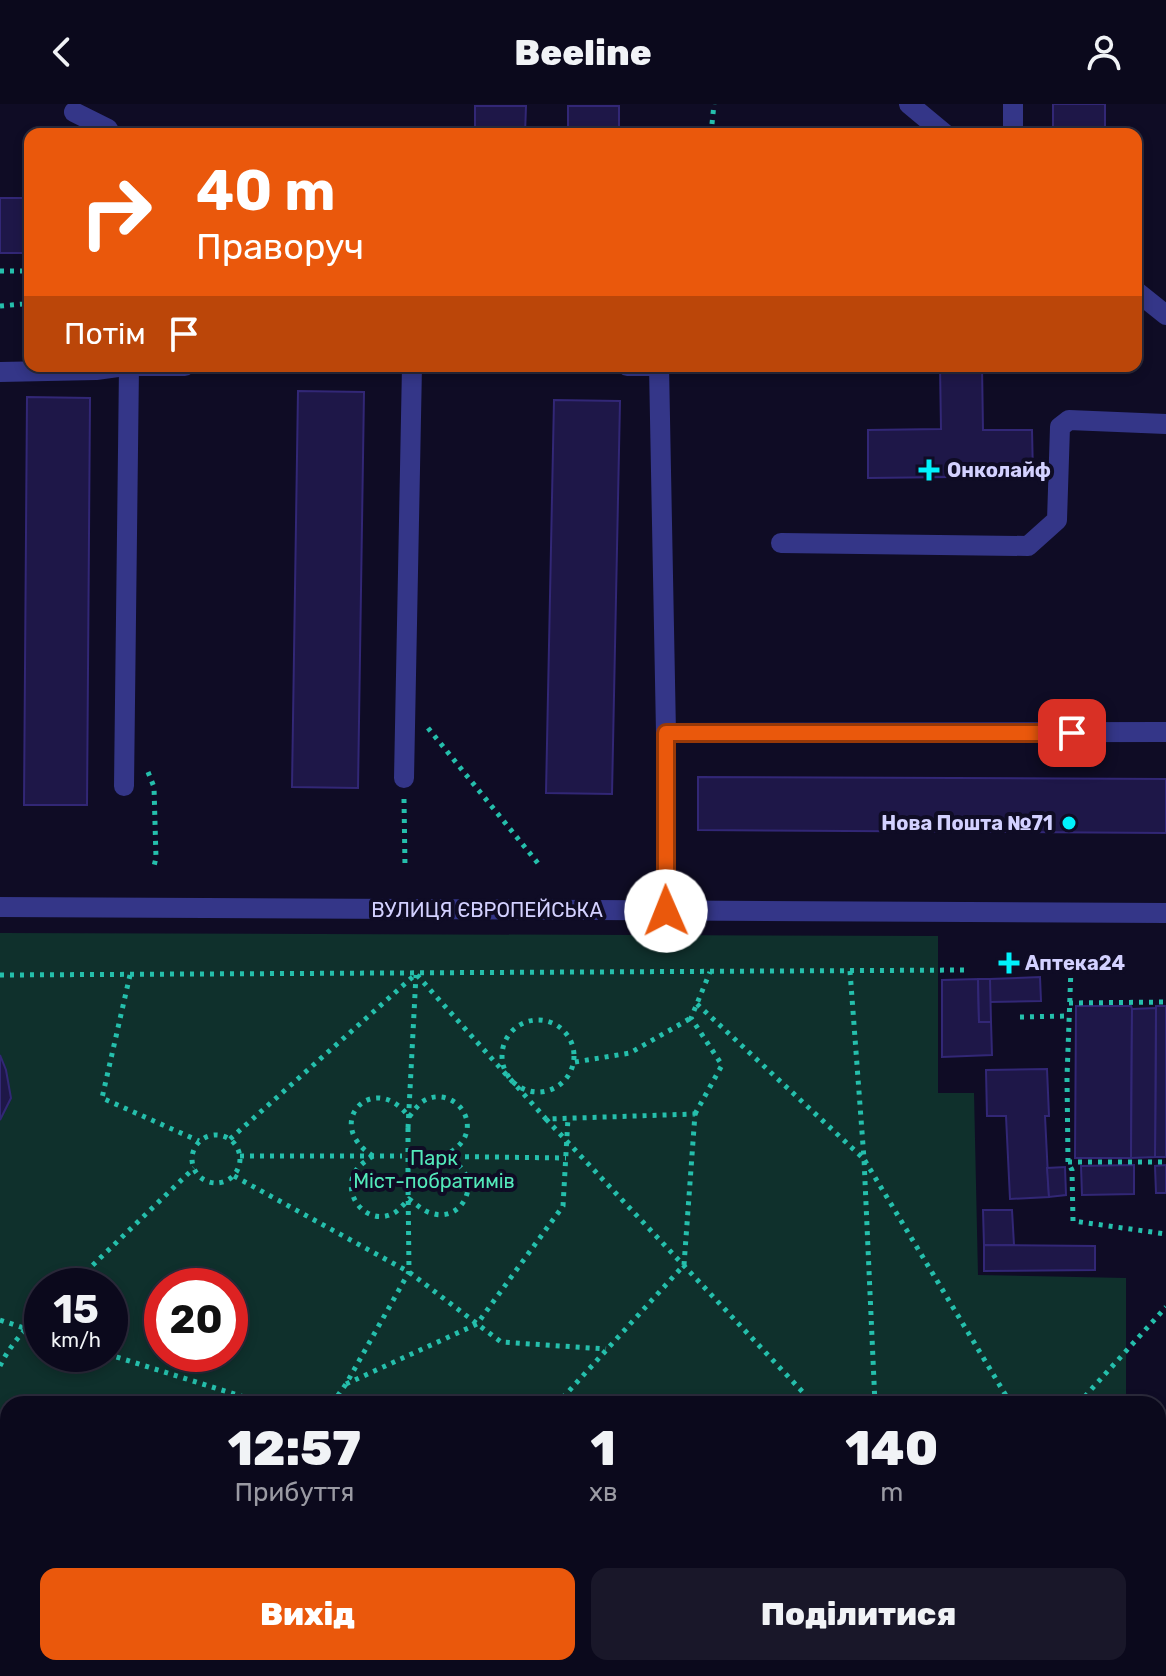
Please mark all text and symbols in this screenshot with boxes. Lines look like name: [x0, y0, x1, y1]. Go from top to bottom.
icon: back: [40, 30, 84, 74]
icon: person: [1082, 30, 1126, 74]
text: Beeline: [514, 31, 652, 74]
text: 40 m: [196, 158, 336, 224]
icon: right: [64, 160, 168, 264]
text: Праворуч: [196, 225, 364, 268]
icon: arrive: [162, 312, 206, 356]
text: Потім: [64, 316, 146, 352]
place label: Онколайф: [947, 458, 1051, 482]
marker: Онколайф: [918, 459, 940, 481]
pin: [1038, 699, 1106, 767]
icon: arrive: [1050, 711, 1094, 755]
place label: Нова Пошта №71: [881, 811, 1053, 835]
marker: Нова Пошта №71: [1060, 814, 1078, 832]
position arrow: [624, 869, 708, 953]
street label: ВУЛИЦЯ ЄВРОПЕЙСЬКА: [371, 898, 603, 922]
place label: Аптека24: [1025, 951, 1126, 975]
marker: Аптека24: [1000, 954, 1018, 972]
park label: Парк Міст-побратимів: [353, 1146, 515, 1193]
speed limit sign: 20: [144, 1268, 248, 1372]
text: 15: [53, 1286, 99, 1333]
text: km/h: [51, 1328, 101, 1352]
text: 12:57: [228, 1420, 361, 1477]
text: 1: [591, 1420, 616, 1477]
text: 140: [845, 1420, 938, 1477]
text: Прибуття: [234, 1477, 354, 1508]
text: хв: [589, 1477, 618, 1508]
text: m: [880, 1477, 903, 1508]
button: Вихід: [40, 1568, 575, 1660]
button: Поділитися: [591, 1568, 1126, 1660]

